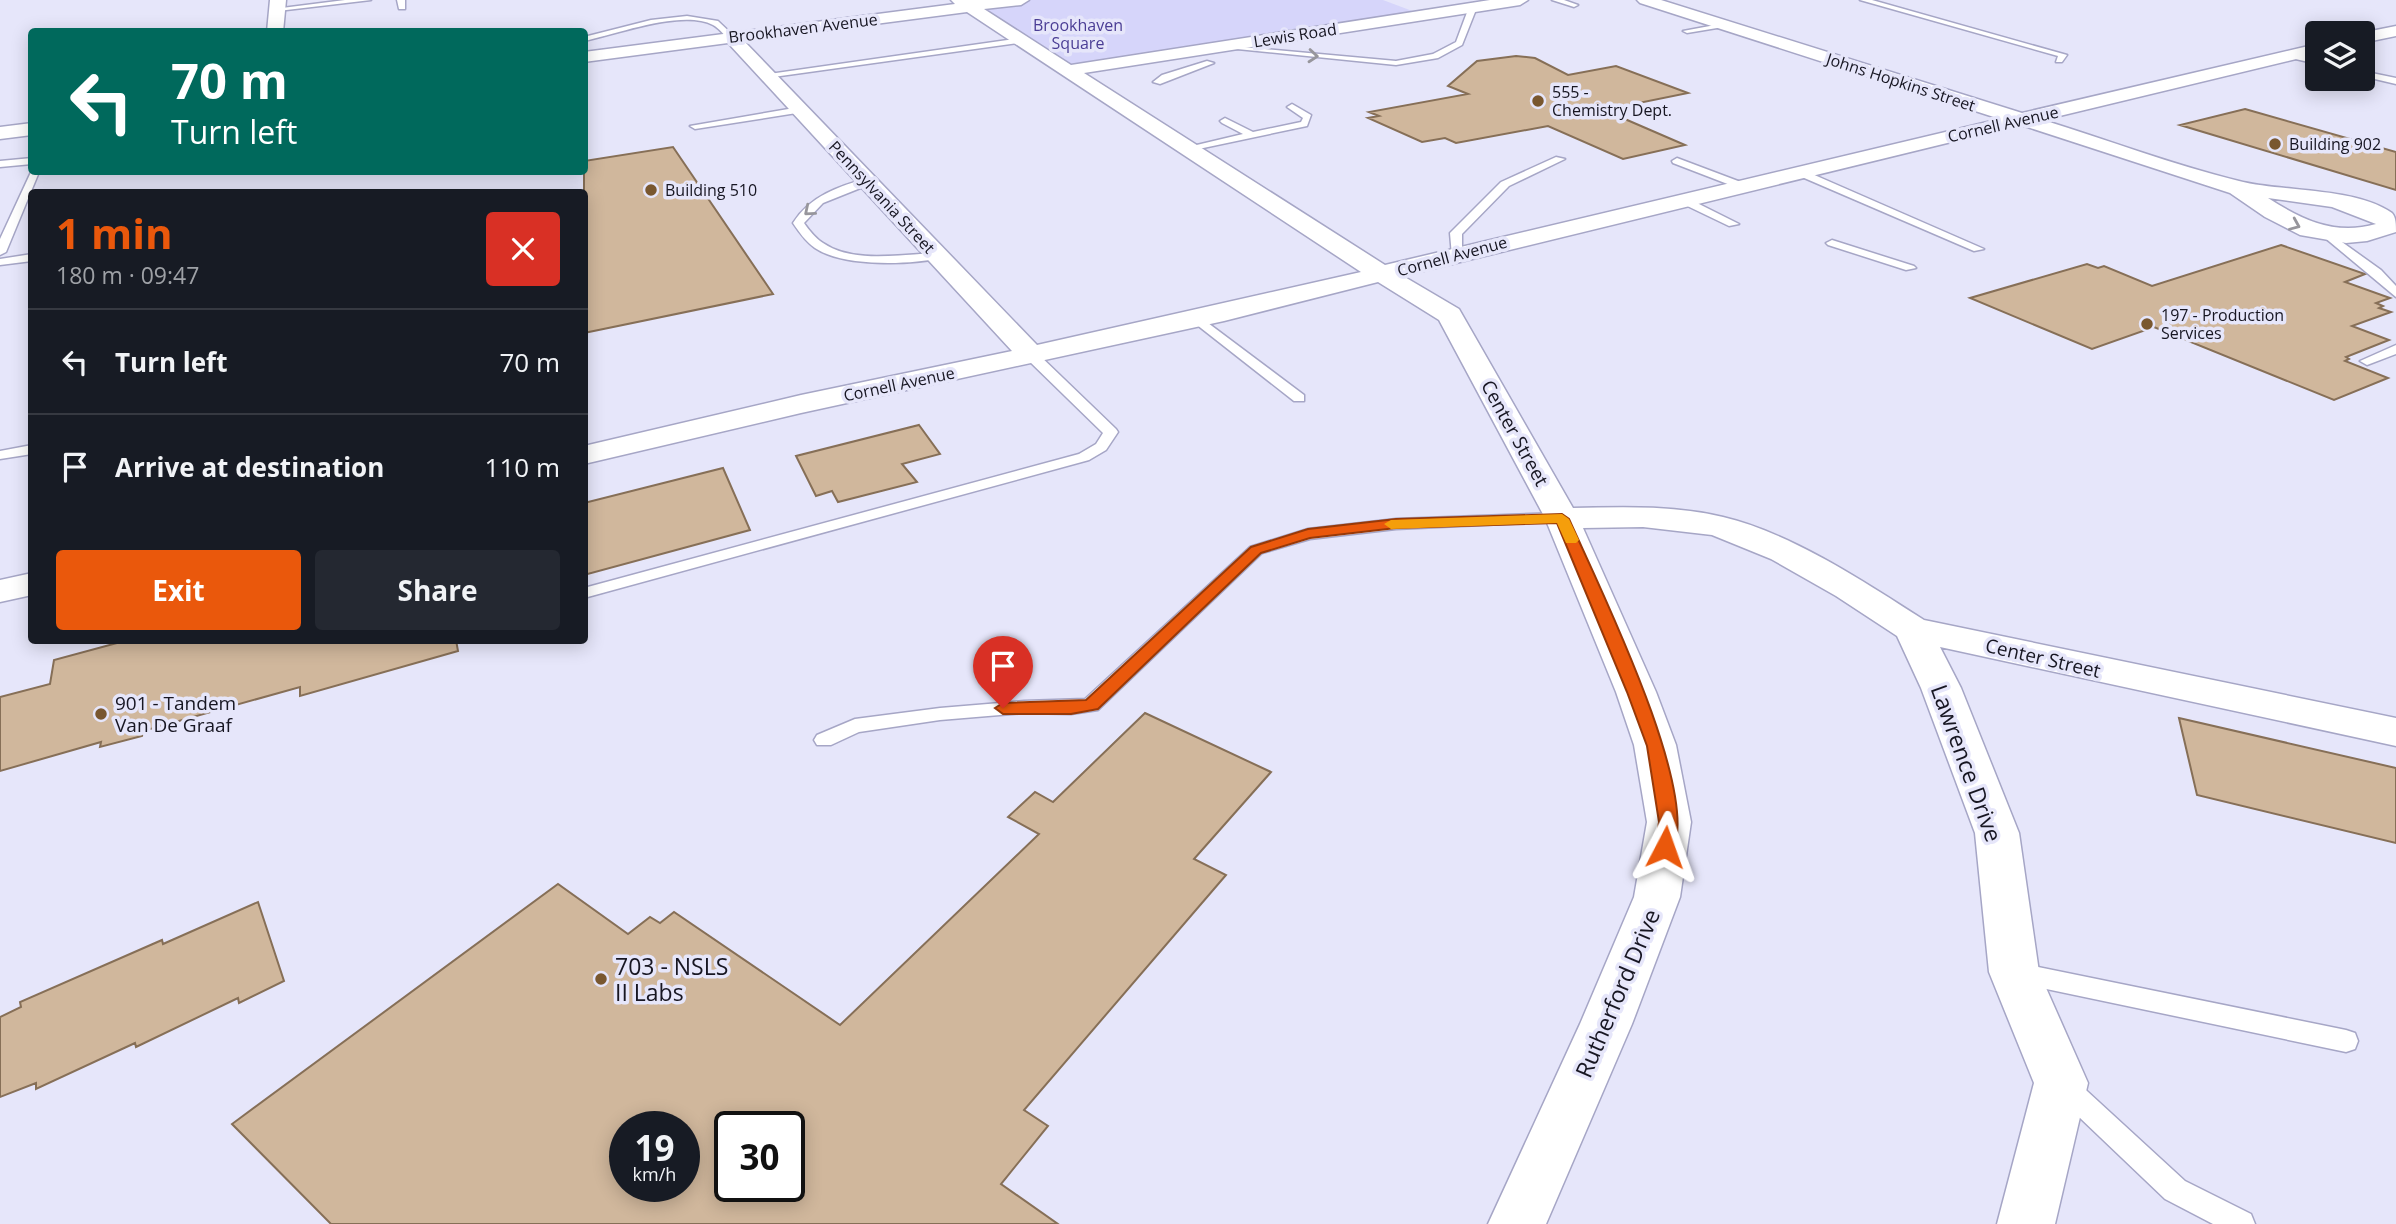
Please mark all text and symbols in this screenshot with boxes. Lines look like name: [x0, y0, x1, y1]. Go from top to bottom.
street label: Brookhaven Avenue: [727, 8, 879, 48]
park label: Brookhaven Square: [1033, 14, 1123, 54]
street label: Lewis Road: [1252, 18, 1338, 52]
map controls: [2305, 21, 2375, 91]
button: layers: [2305, 21, 2375, 91]
text: 70 m: [171, 47, 288, 113]
street label: Johns Hopkins Street: [1822, 47, 1979, 117]
one-way arrow: [1308, 48, 1319, 63]
icon: left: [56, 56, 147, 147]
place label: 555 - Chemistry Dept.: [1552, 81, 1672, 121]
marker: 555 - Chemistry Dept.: [1530, 93, 1546, 109]
street label: Cornell Avenue: [1945, 101, 2061, 147]
text: Turn left: [171, 110, 297, 153]
place label: Building 902: [2289, 133, 2381, 155]
street label: Pennsylvania Street: [824, 136, 940, 258]
marker: Building 902: [2267, 136, 2283, 152]
place label: Building 510: [665, 179, 757, 201]
marker: Building 510: [643, 182, 659, 198]
one-way arrow: [804, 202, 817, 215]
text: 1 min: [56, 204, 173, 261]
button: close: [486, 212, 560, 286]
one-way arrow: [2288, 217, 2300, 231]
street label: Cornell Avenue: [1395, 231, 1509, 281]
text: 180 m · 09:47: [56, 259, 199, 291]
place label: 197 - Production Services: [2161, 304, 2284, 344]
marker: 197 - Production Services: [2139, 316, 2155, 332]
icon: left: [56, 343, 94, 381]
text: Turn left: [115, 344, 227, 380]
text: 70 m: [499, 344, 560, 380]
street label: Cornell Avenue: [841, 361, 957, 407]
street label: Center Street: [1475, 375, 1555, 491]
icon: arrive: [56, 448, 94, 486]
text: Arrive at destination: [115, 449, 384, 485]
text: 110 m: [485, 449, 560, 485]
button: Exit: [56, 550, 301, 630]
button: Share: [315, 550, 560, 630]
street label: Center Street: [1983, 632, 2103, 684]
pin: [973, 636, 1033, 708]
icon: arrive: [984, 647, 1022, 685]
street label: Lawrence Drive: [1924, 680, 2010, 846]
place label: 901 - Tandem Van De Graaf: [115, 690, 236, 738]
marker: 901 - Tandem Van De Graaf: [93, 706, 109, 722]
position arrow: [1628, 810, 1702, 884]
street label: Rutherford Drive: [1567, 904, 1667, 1082]
place label: 703 - NSLS II Labs: [615, 950, 728, 1008]
marker: 703 - NSLS II Labs: [593, 971, 609, 987]
speed limit sign: 30: [714, 1111, 805, 1202]
text: 19: [634, 1124, 675, 1171]
text: km/h: [633, 1162, 676, 1186]

